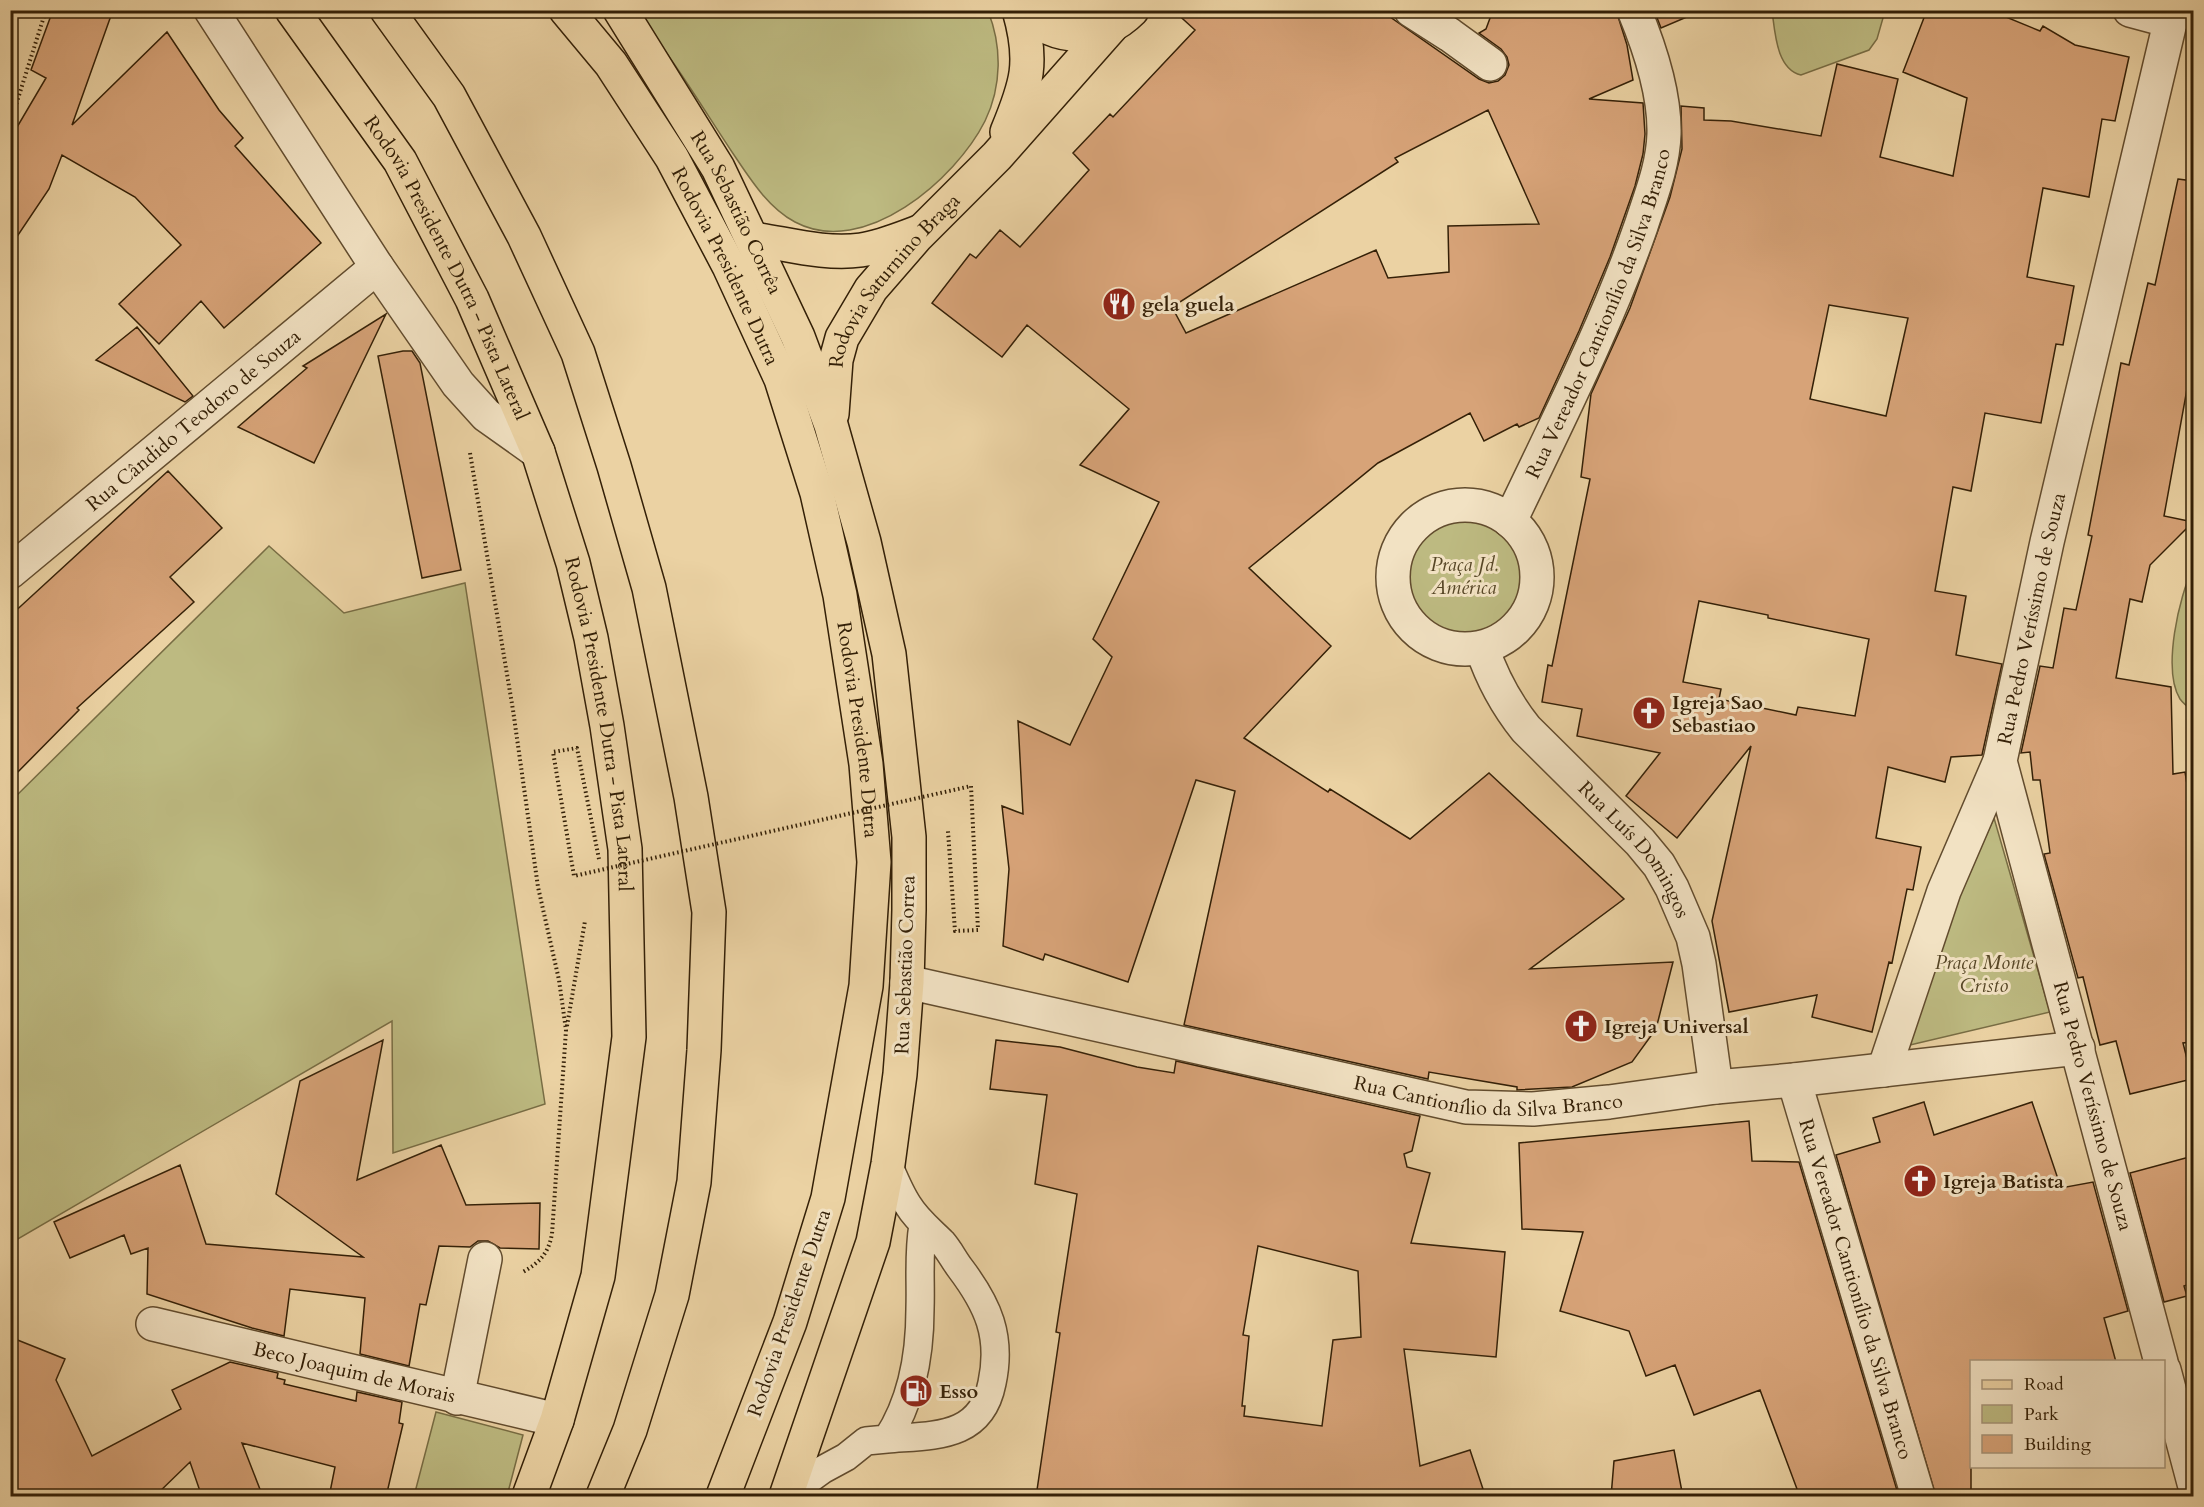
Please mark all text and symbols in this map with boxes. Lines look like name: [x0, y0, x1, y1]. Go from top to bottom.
street label: Rodovia Presidente Dutra - Pista Lateral: [358, 110, 536, 424]
street label: Rua Sebastião Corrêa: [685, 126, 789, 299]
street label: Rua Vereador Cantionílio da Silva Branco: [1519, 147, 1676, 483]
street label: Rodovia Presidente Dutra: [666, 162, 786, 370]
street label: Rodovia Saturnino Braga: [822, 187, 966, 369]
restaurant icon: gela guela: [1101, 286, 1137, 322]
place label: gela guela: [1142, 291, 1234, 318]
street label: Rua Cândido Teodoro de Souza: [80, 323, 306, 517]
street label: Rua Pedro Veríssimo de Souza: [1990, 489, 2072, 747]
park label: Praça Jd. América: [1430, 551, 1498, 601]
street label: Rodovia Presidente Dutra - Pista Lateral: [558, 554, 639, 892]
street label: Rodovia Presidente Dutra: [831, 620, 886, 839]
place label: Igreja Sao Sebastiao: [1672, 689, 1763, 739]
church icon: Igreja Sao Sebastiao: [1631, 695, 1667, 731]
street label: Rua Luís Domingos: [1572, 775, 1697, 922]
street label: Rua Sebastião Correa: [888, 875, 922, 1055]
park label: Praça Monte Cristo: [1935, 949, 2034, 999]
street label: Rua Pedro Veríssimo de Souza: [2047, 978, 2139, 1234]
church icon: Igreja Universal: [1563, 1008, 1599, 1044]
place label: Igreja Universal: [1604, 1013, 1749, 1040]
street label: Rua Cantionílio da Silva Branco: [1351, 1069, 1624, 1122]
street label: Rua Vereador Cantionílio da Silva Branco: [1793, 1115, 1920, 1463]
church icon: Igreja Batista: [1902, 1163, 1938, 1199]
place label: Igreja Batista: [1943, 1168, 2064, 1195]
street label: Rodovia Presidente Dutra: [741, 1205, 837, 1420]
street label: Beco Joaquim de Morais: [251, 1335, 458, 1409]
legend: [1970, 1360, 2165, 1468]
text: Road: [2024, 1372, 2064, 1397]
fuel station icon: Esso: [898, 1373, 934, 1409]
place label: Esso: [939, 1378, 978, 1405]
text: Park: [2024, 1402, 2059, 1427]
text: Building: [2024, 1432, 2092, 1457]

